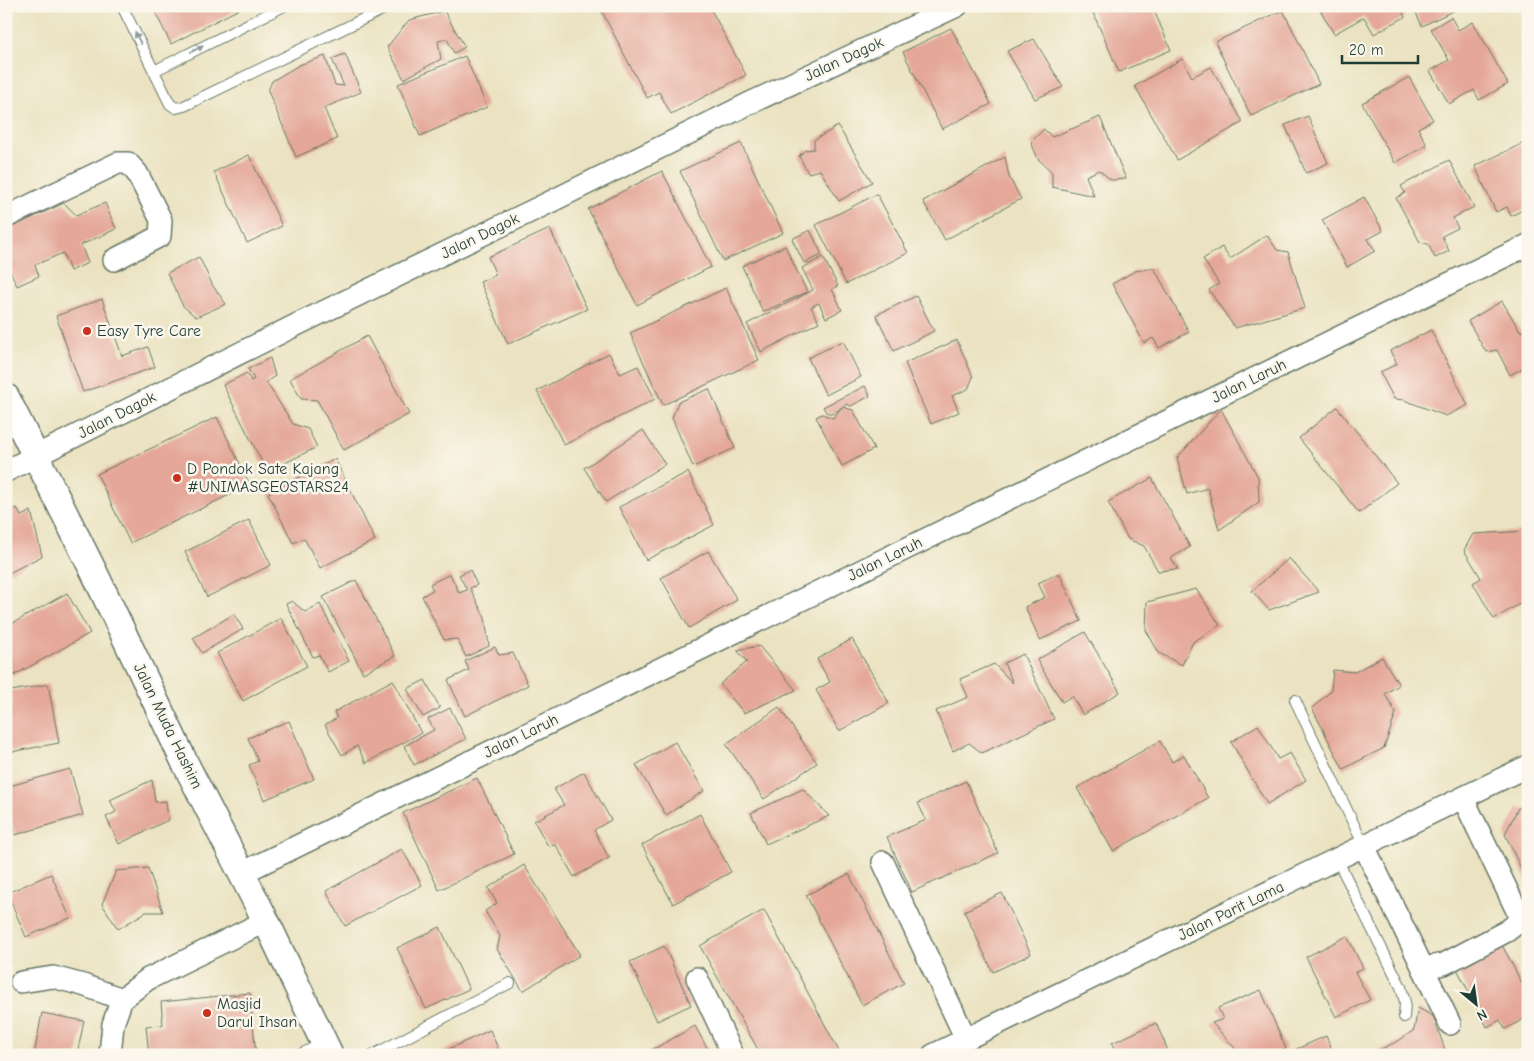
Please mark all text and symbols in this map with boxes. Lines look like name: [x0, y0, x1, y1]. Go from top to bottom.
one-way arrow: [134, 31, 142, 46]
scale bar: [1342, 32, 1418, 64]
street label: Jalan Dagok: [802, 33, 886, 85]
text: 20 m: [1349, 41, 1383, 59]
one-way arrow: [190, 45, 204, 53]
street label: Jalan Dagok: [438, 209, 522, 263]
place label: Easy Tyre Care: [97, 322, 201, 340]
marker: Easy Tyre Care: [81, 325, 93, 337]
street label: Jalan Laruh: [1209, 355, 1289, 407]
street label: Jalan Dagok: [75, 388, 159, 442]
place label: D Pondok Sate Kajang #UNIMASGEOSTARS24: [187, 460, 349, 496]
marker: D Pondok Sate Kajang #UNIMASGEOSTARS24: [171, 472, 183, 484]
street label: Jalan Laruh: [845, 533, 925, 585]
street label: Jalan Muda Hashim: [130, 660, 206, 792]
street label: Jalan Laruh: [481, 710, 561, 762]
street label: Jalan Parit Lama: [1175, 878, 1287, 944]
north arrow: [1452, 978, 1502, 1028]
place label: Masjid Darul Ihsan: [217, 995, 297, 1031]
text: N: [1474, 1005, 1490, 1025]
marker: Masjid Darul Ihsan: [201, 1007, 213, 1019]

